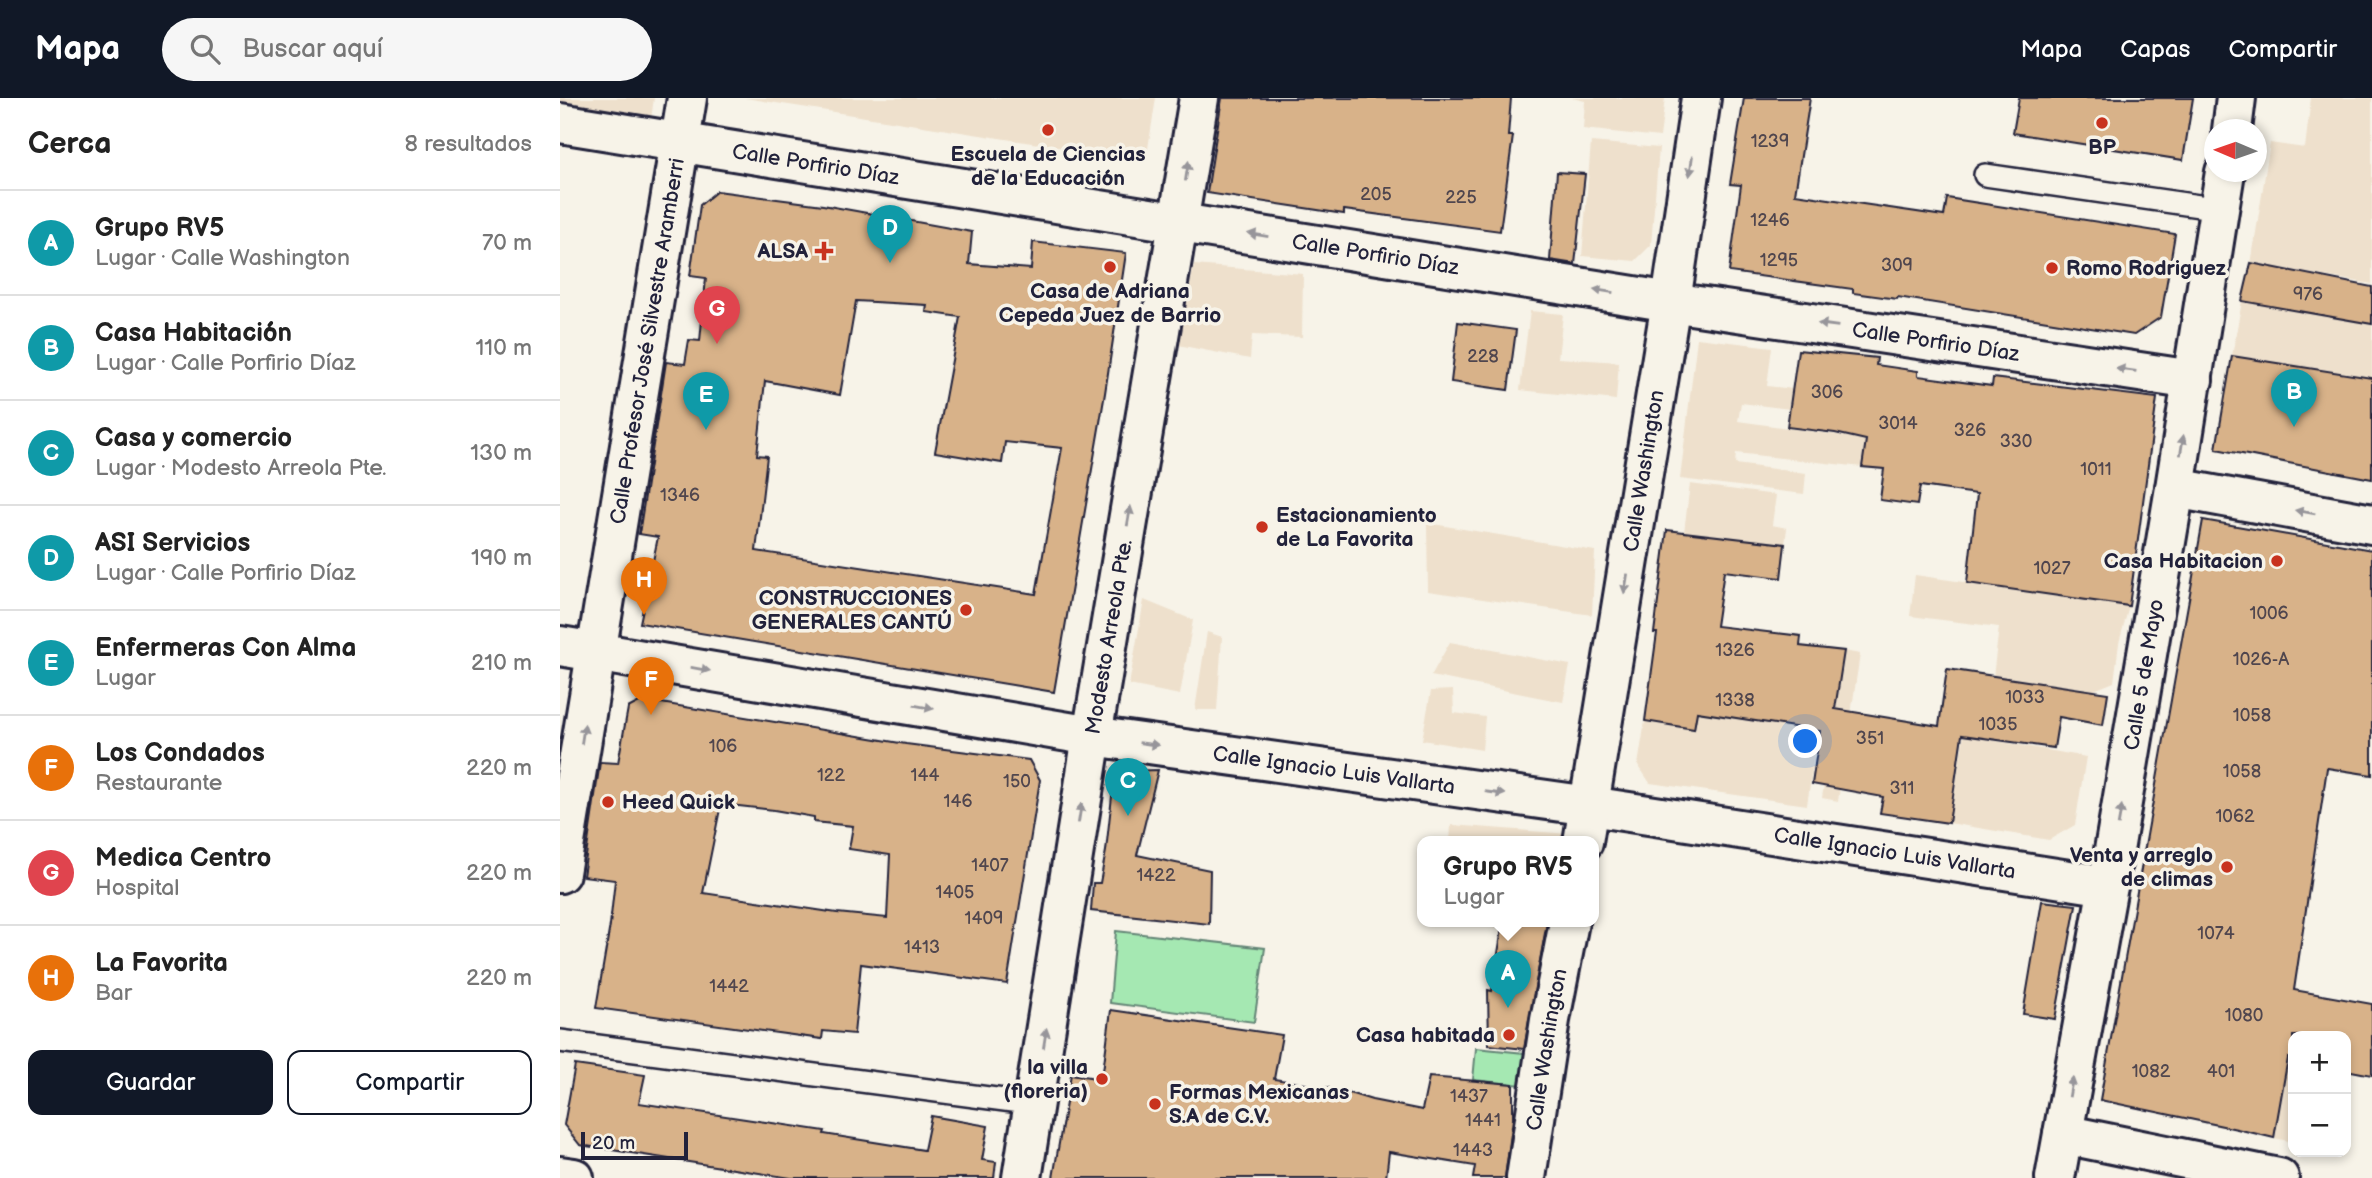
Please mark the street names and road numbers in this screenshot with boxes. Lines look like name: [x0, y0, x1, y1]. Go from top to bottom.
street label: Calle Porfirio Díaz: [730, 138, 902, 190]
street label: Calle Profesor José Silvestre Aramberri: [605, 156, 689, 526]
street label: Calle Porfirio Díaz: [1290, 229, 1462, 280]
street label: Calle Porfirio Díaz: [1850, 317, 2022, 367]
street label: Calle Washington: [1618, 388, 1669, 554]
street label: Modesto Arreola Pte.: [1080, 538, 1137, 736]
street label: Calle 5 de Mayo: [2119, 597, 2169, 752]
street label: Calle Ignacio Luis Vallarta: [1211, 741, 1457, 799]
street label: Calle Ignacio Luis Vallarta: [1772, 822, 2018, 884]
street label: Calle Washington: [1521, 966, 1572, 1132]

